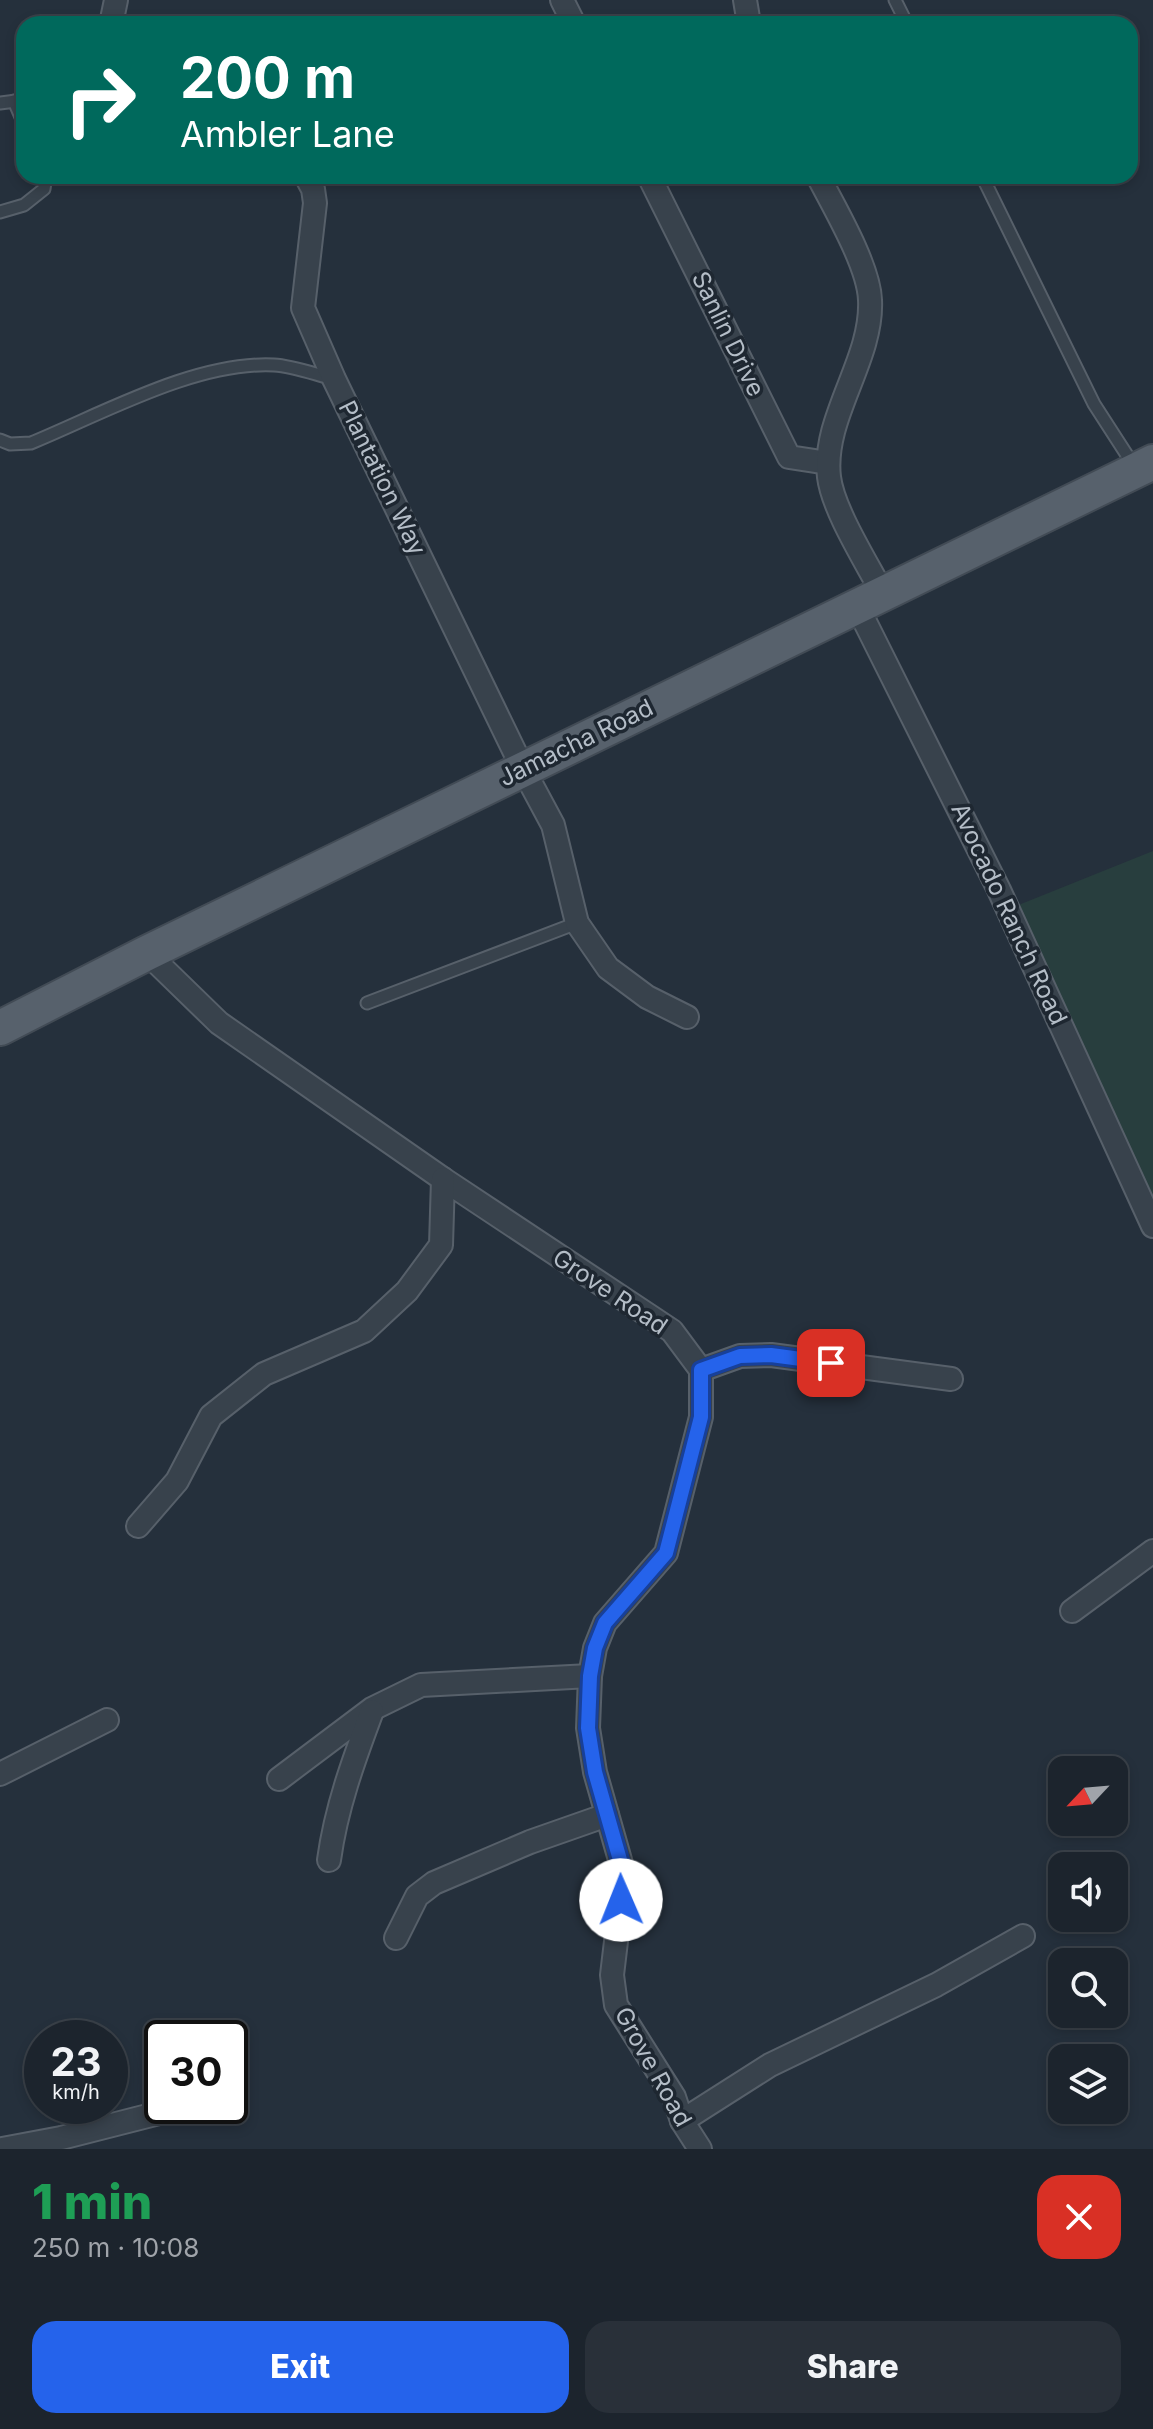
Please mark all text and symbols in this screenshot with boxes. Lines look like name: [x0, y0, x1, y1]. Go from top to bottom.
text: 200 m: [180, 44, 355, 112]
icon: right: [48, 48, 152, 152]
text: Ambler Lane: [180, 112, 395, 156]
street label: Sanlin Drive: [686, 267, 771, 401]
street label: Plantation Way: [333, 396, 432, 560]
street label: Jamacha Road: [494, 693, 658, 792]
street label: Avocado Ranch Road: [945, 798, 1074, 1029]
street label: Grove Road: [547, 1243, 673, 1341]
pin: [797, 1329, 865, 1397]
icon: arrive: [809, 1341, 853, 1385]
north arrow: [1048, 1756, 1128, 1836]
map controls: [1048, 1756, 1128, 2124]
button: sound: [1048, 1852, 1128, 1932]
position arrow: [579, 1858, 663, 1942]
button: search: [1048, 1948, 1128, 2028]
street label: Grove Road: [609, 2002, 698, 2132]
speed limit sign: 30: [144, 2020, 248, 2124]
text: 23: [50, 2037, 102, 2086]
button: layers: [1048, 2044, 1128, 2124]
text: km/h: [52, 2080, 100, 2104]
text: 1 min: [32, 2172, 152, 2231]
button: close: [1037, 2175, 1121, 2259]
text: 250 m · 10:08: [32, 2232, 199, 2263]
button: Exit: [32, 2321, 569, 2413]
button: Share: [585, 2321, 1121, 2413]

